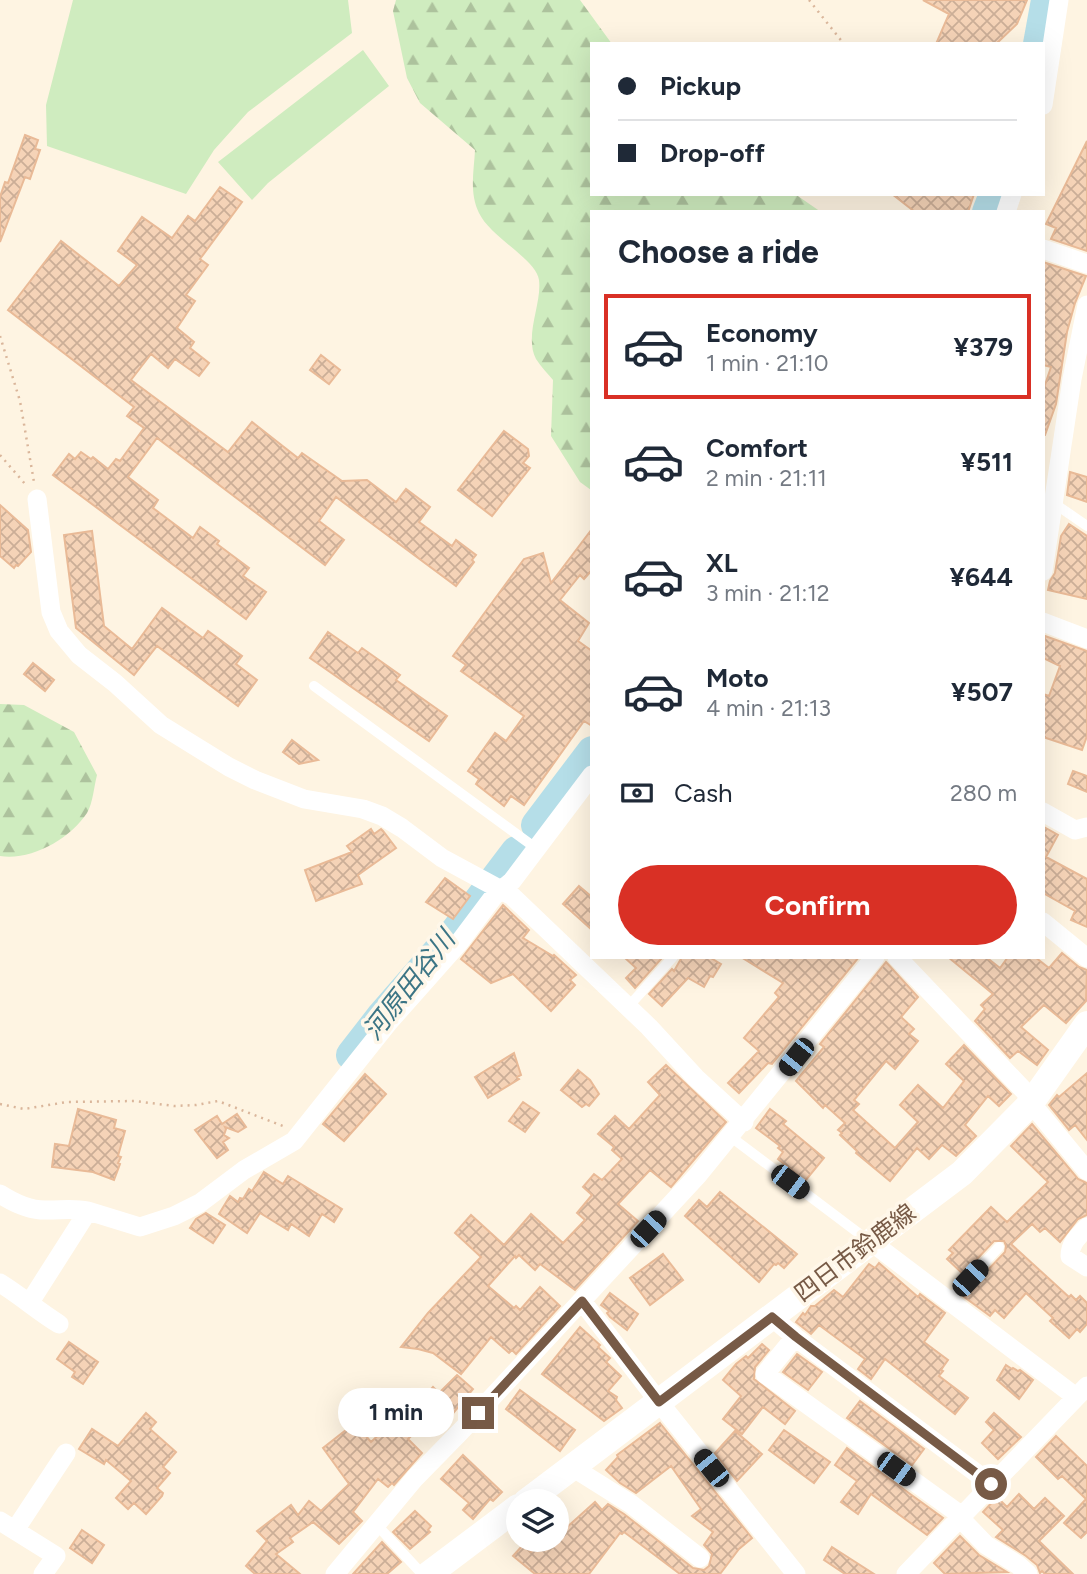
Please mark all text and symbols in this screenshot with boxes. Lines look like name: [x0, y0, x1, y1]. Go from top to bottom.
text: Pickup: [660, 70, 741, 102]
text: Drop-off: [660, 137, 765, 169]
text: Choose a ride: [618, 233, 819, 271]
icon: car: [622, 315, 685, 378]
text: Economy: [706, 317, 818, 349]
text: ¥379: [954, 331, 1013, 363]
text: 1 min · 21:10: [706, 349, 829, 377]
icon: car: [622, 430, 685, 493]
text: Comfort: [706, 432, 808, 464]
text: ¥511: [960, 446, 1013, 478]
text: 2 min · 21:11: [706, 464, 827, 492]
icon: car: [622, 545, 685, 608]
text: XL: [706, 547, 738, 579]
text: ¥644: [950, 561, 1013, 593]
text: 3 min · 21:12: [706, 579, 830, 607]
icon: car: [622, 660, 685, 723]
text: Moto: [706, 662, 769, 694]
text: ¥507: [951, 676, 1013, 708]
text: 4 min · 21:13: [706, 694, 831, 722]
icon: cash: [618, 774, 656, 812]
text: Cash: [674, 777, 733, 809]
text: 280 m: [950, 779, 1017, 807]
button: Confirm: [618, 865, 1017, 945]
water label: 河原田谷川: [356, 922, 463, 1046]
car: [775, 1034, 818, 1080]
car: [767, 1161, 814, 1203]
street label: 四日市鈴鹿線: [788, 1198, 921, 1308]
car: [626, 1206, 671, 1252]
car: [948, 1255, 993, 1301]
callout: 1 min: [338, 1388, 454, 1438]
route end: [462, 1397, 494, 1429]
text: 1 min: [369, 1398, 423, 1426]
car: [690, 1445, 733, 1491]
car: [873, 1448, 920, 1490]
route start: [975, 1468, 1007, 1500]
map controls: [506, 1489, 569, 1552]
button: layers: [506, 1489, 569, 1552]

